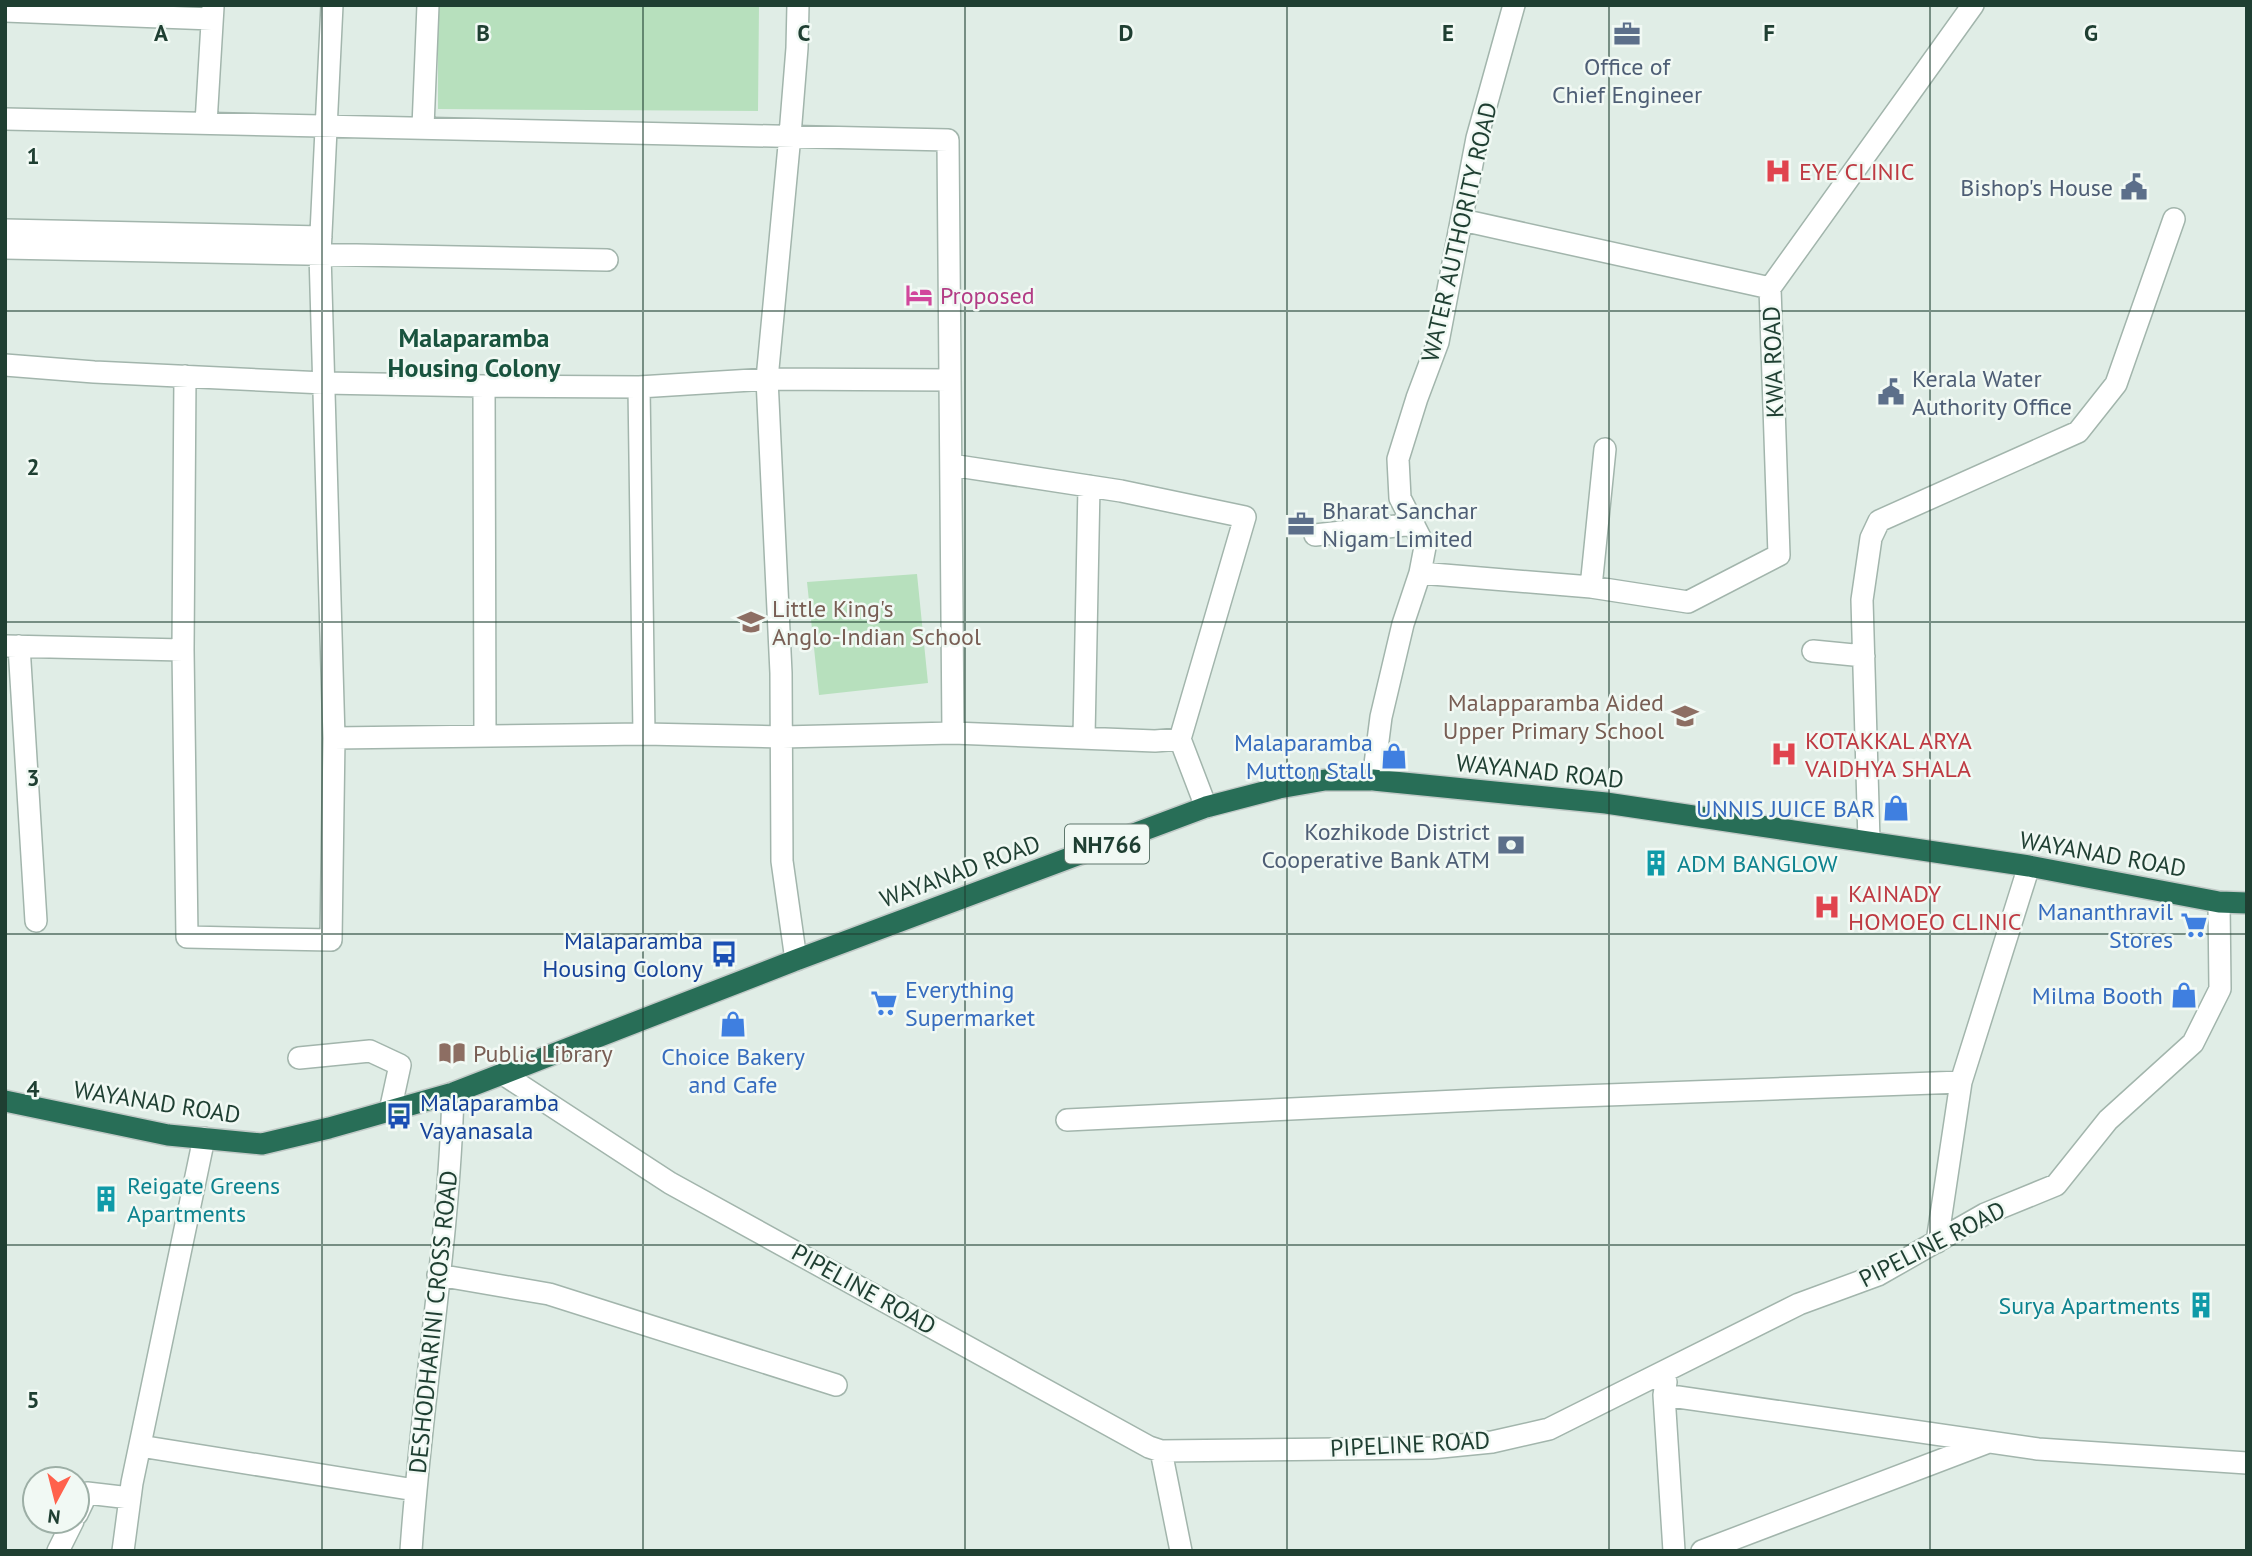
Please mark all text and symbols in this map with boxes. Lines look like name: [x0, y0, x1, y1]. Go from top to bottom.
text: A: [154, 18, 168, 47]
text: B: [476, 18, 490, 47]
text: C: [798, 18, 811, 47]
text: D: [1119, 18, 1133, 47]
text: E: [1442, 18, 1454, 47]
text: F: [1763, 18, 1775, 47]
text: G: [2084, 18, 2098, 47]
office icon: Office of Chief Engineer: [1612, 19, 1642, 49]
place label: Office of Chief Engineer: [1552, 51, 1702, 110]
street label: WATER AUTHORITY ROAD: [1414, 99, 1504, 365]
text: 1: [26, 141, 40, 170]
hospital icon: EYE CLINIC: [1763, 156, 1793, 186]
place label: EYE CLINIC: [1799, 156, 1914, 187]
place label: Bishop's House: [1960, 172, 2113, 203]
public building icon: Bishop's House: [2119, 172, 2149, 202]
hotel icon: Proposed: [904, 280, 934, 310]
place label: Proposed: [940, 280, 1035, 311]
street label: KWA ROAD: [1756, 305, 1790, 419]
district label: Malaparamba Housing Colony: [388, 321, 561, 384]
place label: Kerala Water Authority Office: [1912, 363, 2072, 422]
public building icon: Kerala Water Authority Office: [1876, 377, 1906, 407]
text: 2: [26, 452, 40, 481]
place label: Bharat Sanchar Nigam Limited: [1322, 495, 1477, 554]
office icon: Bharat Sanchar Nigam Limited: [1286, 509, 1316, 539]
place label: Little King's Anglo-Indian School: [772, 593, 981, 652]
school or university icon: Little King's Anglo-Indian School: [736, 607, 766, 637]
place label: Malapparamba Aided Upper Primary School: [1443, 687, 1664, 746]
school or university icon: Malapparamba Aided Upper Primary School: [1670, 701, 1700, 731]
place label: KOTAKKAL ARYA VAIDHYA SHALA: [1804, 725, 1972, 784]
place label: Malaparamba Mutton Stall: [1234, 727, 1373, 786]
hospital icon: KOTAKKAL ARYA VAIDHYA SHALA: [1769, 739, 1799, 769]
shop icon: Malaparamba Mutton Stall: [1379, 741, 1409, 771]
street label: WAYANAD ROAD: [1455, 747, 1625, 795]
text: 3: [26, 763, 40, 792]
place label: UNNIS JUICE BAR: [1696, 793, 1875, 824]
shop icon: UNNIS JUICE BAR: [1881, 793, 1911, 823]
place label: Kozhikode District Cooperative Bank ATM: [1261, 816, 1490, 875]
road number: NH766: [1065, 824, 1149, 864]
street label: WAYANAD ROAD: [2017, 824, 2189, 884]
street label: WAYANAD ROAD: [876, 828, 1044, 914]
bank icon: Kozhikode District Cooperative Bank ATM: [1496, 830, 1526, 860]
building icon: ADM BANGLOW: [1641, 848, 1671, 878]
place label: ADM BANGLOW: [1677, 848, 1838, 879]
place label: KAINADY HOMOEO CLINIC: [1848, 878, 2022, 937]
hospital icon: KAINADY HOMOEO CLINIC: [1812, 892, 1842, 922]
place label: Mananthravil Stores: [2038, 896, 2173, 955]
supermarket icon: Mananthravil Stores: [2179, 910, 2209, 940]
place label: Malaparamba Housing Colony: [542, 925, 703, 984]
bus stop icon: Malaparamba Housing Colony: [709, 939, 739, 969]
place label: Everything Supermarket: [905, 974, 1035, 1033]
place label: Milma Booth: [2032, 980, 2163, 1011]
shop icon: Milma Booth: [2169, 980, 2199, 1010]
supermarket icon: Everything Supermarket: [869, 988, 899, 1018]
shop icon: Choice Bakery and Cafe: [718, 1009, 748, 1039]
library icon: Public Library: [437, 1038, 467, 1068]
place label: Public Library: [473, 1038, 613, 1069]
place label: Choice Bakery and Cafe: [661, 1041, 805, 1100]
text: 4: [26, 1074, 40, 1103]
street label: WAYANAD ROAD: [71, 1074, 243, 1130]
place label: Malaparamba Vayanasala: [419, 1087, 559, 1146]
bus stop icon: Malaparamba Vayanasala: [384, 1101, 414, 1131]
street label: DESHODHARINI CROSS ROAD: [402, 1169, 464, 1475]
place label: Reigate Greens Apartments: [127, 1170, 280, 1229]
building icon: Reigate Greens Apartments: [91, 1184, 121, 1214]
street label: PIPELINE ROAD: [1854, 1194, 2010, 1294]
street label: PIPELINE ROAD: [786, 1237, 942, 1341]
place label: Surya Apartments: [1998, 1290, 2180, 1321]
building icon: Surya Apartments: [2186, 1290, 2216, 1320]
text: 5: [26, 1385, 40, 1414]
street label: PIPELINE ROAD: [1329, 1424, 1491, 1464]
north arrow: [21, 1465, 91, 1535]
text: N: [46, 1504, 62, 1530]

